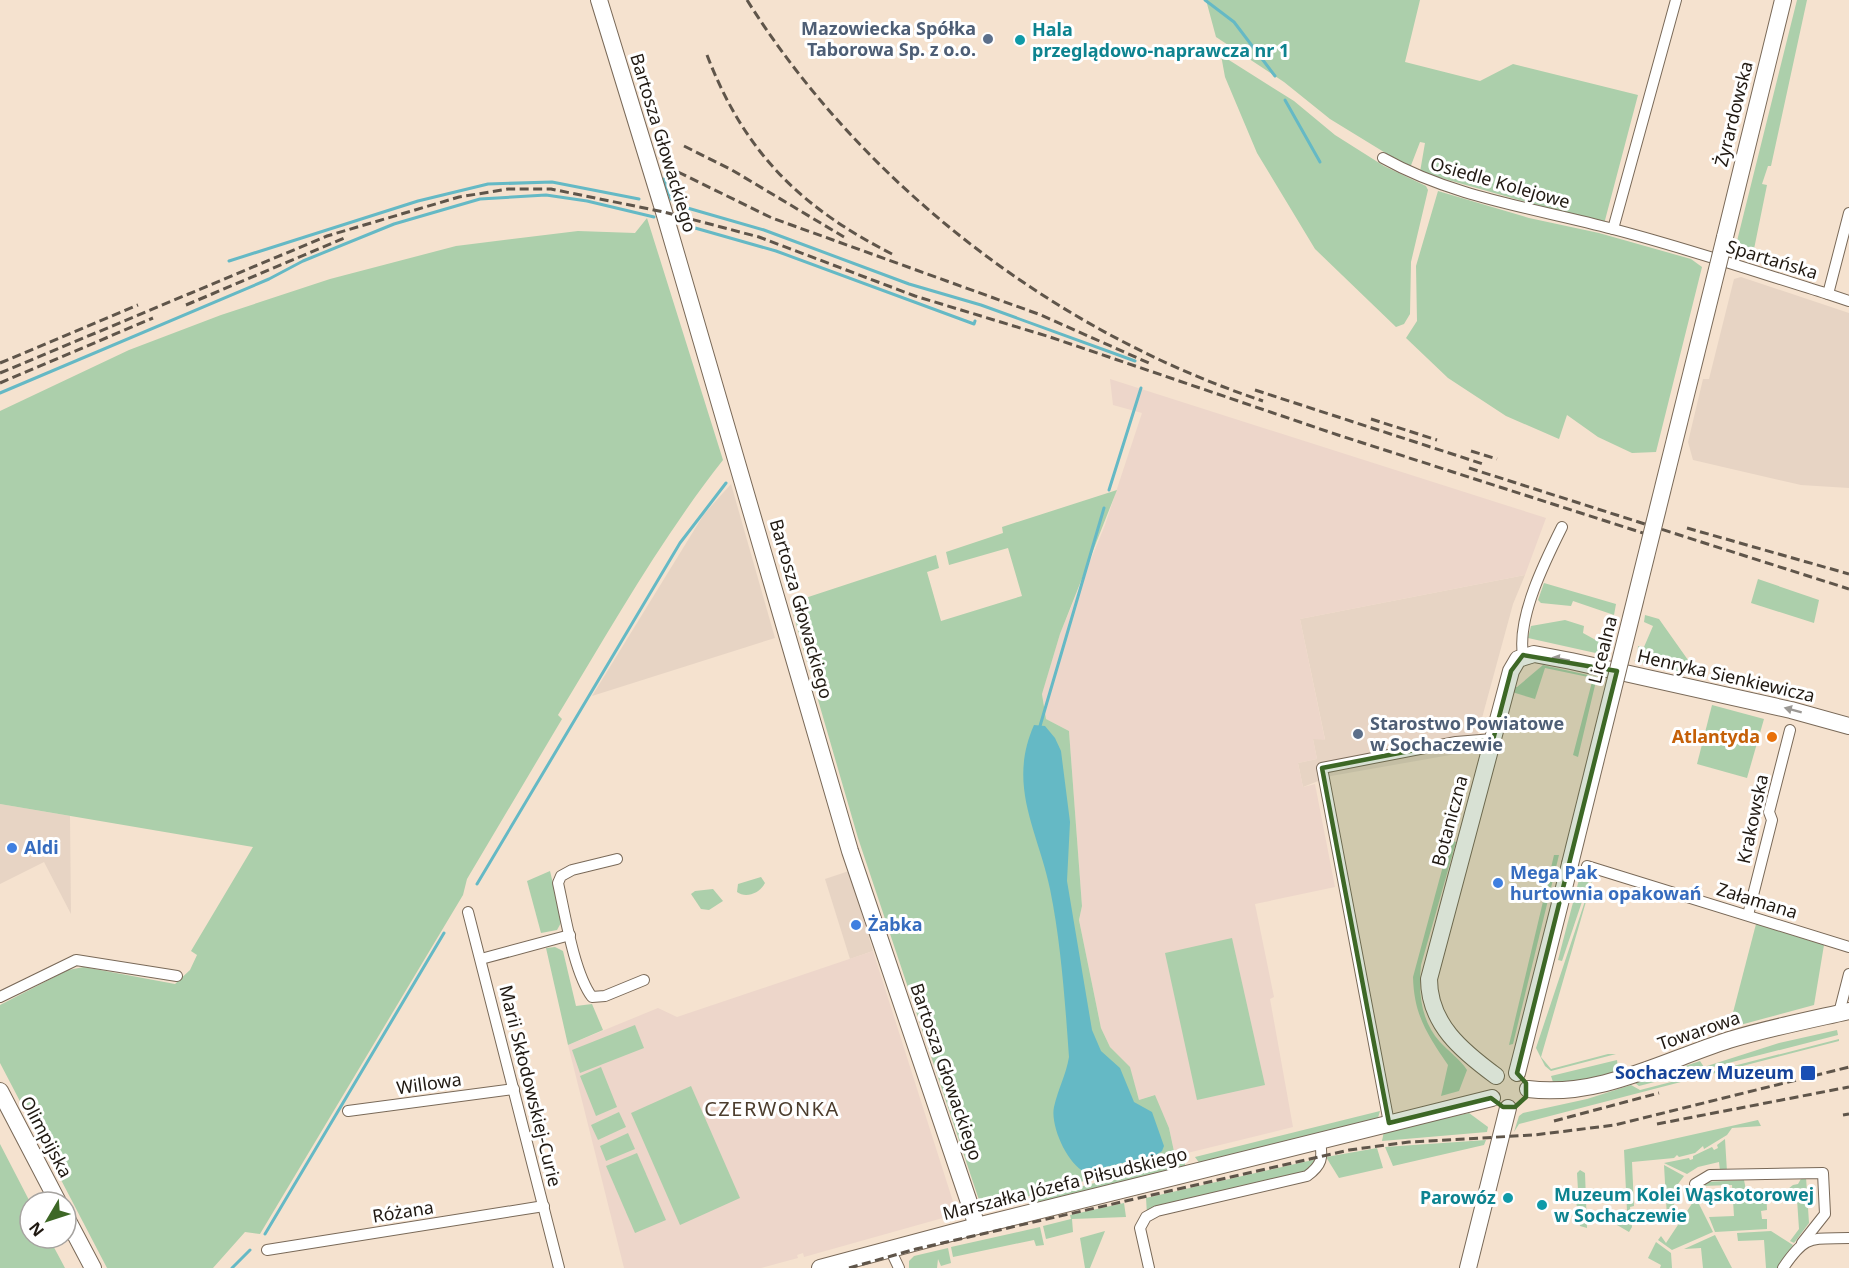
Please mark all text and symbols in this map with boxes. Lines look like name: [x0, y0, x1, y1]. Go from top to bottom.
place label: Mazowiecka Spółka Taborowa Sp. z o.o.: [801, 16, 976, 61]
place label: Hala przeglądowo-naprawcza nr 1: [1032, 17, 1289, 62]
marker: Mazowiecka Spółka Taborowa Sp. z o.o.: [981, 32, 995, 46]
marker: Hala przeglądowo-naprawcza nr 1: [1013, 33, 1027, 47]
street label: Bartosza Głowackiego: [625, 50, 703, 235]
street label: Żyrardowska: [1708, 59, 1758, 169]
street label: Osiedle Kolejowe: [1428, 151, 1573, 213]
street label: Spartańska: [1724, 234, 1821, 284]
street label: Bartosza Głowackiego: [765, 516, 839, 701]
street label: Licealna: [1582, 613, 1622, 686]
street label: Henryka Sienkiewicza: [1635, 643, 1817, 707]
one-way arrow: [1552, 654, 1571, 663]
one-way arrow: [1784, 705, 1802, 715]
place label: Starostwo Powiatowe w Sochaczewie: [1370, 711, 1564, 756]
place label: Atlantyda: [1672, 724, 1760, 748]
marker: Starostwo Powiatowe w Sochaczewie: [1351, 727, 1365, 741]
marker: Atlantyda: [1765, 730, 1779, 744]
street label: Krakowska: [1731, 772, 1773, 866]
street label: Botaniczna: [1425, 773, 1473, 869]
place label: Aldi: [24, 835, 59, 859]
marker: Aldi: [5, 841, 19, 855]
place label: Mega Pak hurtownia opakowań: [1510, 860, 1701, 905]
marker: Mega Pak hurtownia opakowań: [1491, 876, 1505, 890]
street label: Załamana: [1714, 876, 1801, 924]
place label: Żabka: [868, 912, 923, 936]
marker: Żabka: [849, 918, 863, 932]
street label: Bartosza Głowackiego: [905, 980, 989, 1164]
street label: Marii Skłodowskiej-Curie: [494, 983, 568, 1189]
street label: Towarowa: [1654, 1005, 1743, 1055]
place label: Sochaczew Muzeum: [1615, 1060, 1794, 1084]
marker: Sochaczew Muzeum: [1799, 1064, 1817, 1082]
street label: Willowa: [395, 1067, 463, 1099]
street label: Olimpijska: [15, 1092, 78, 1181]
district label: CZERWONKA: [704, 1095, 840, 1122]
street label: Marszałka Józefa Piłsudskiego: [940, 1141, 1190, 1225]
place label: Muzeum Kolei Wąskotorowej w Sochaczewie: [1554, 1182, 1814, 1227]
place label: Parowóz: [1420, 1185, 1496, 1209]
north arrow: [18, 1190, 78, 1250]
marker: Parowóz: [1501, 1191, 1515, 1205]
street label: Różana: [371, 1194, 435, 1228]
marker: Muzeum Kolei Wąskotorowej w Sochaczewie: [1535, 1198, 1549, 1212]
text: N: [24, 1217, 49, 1241]

